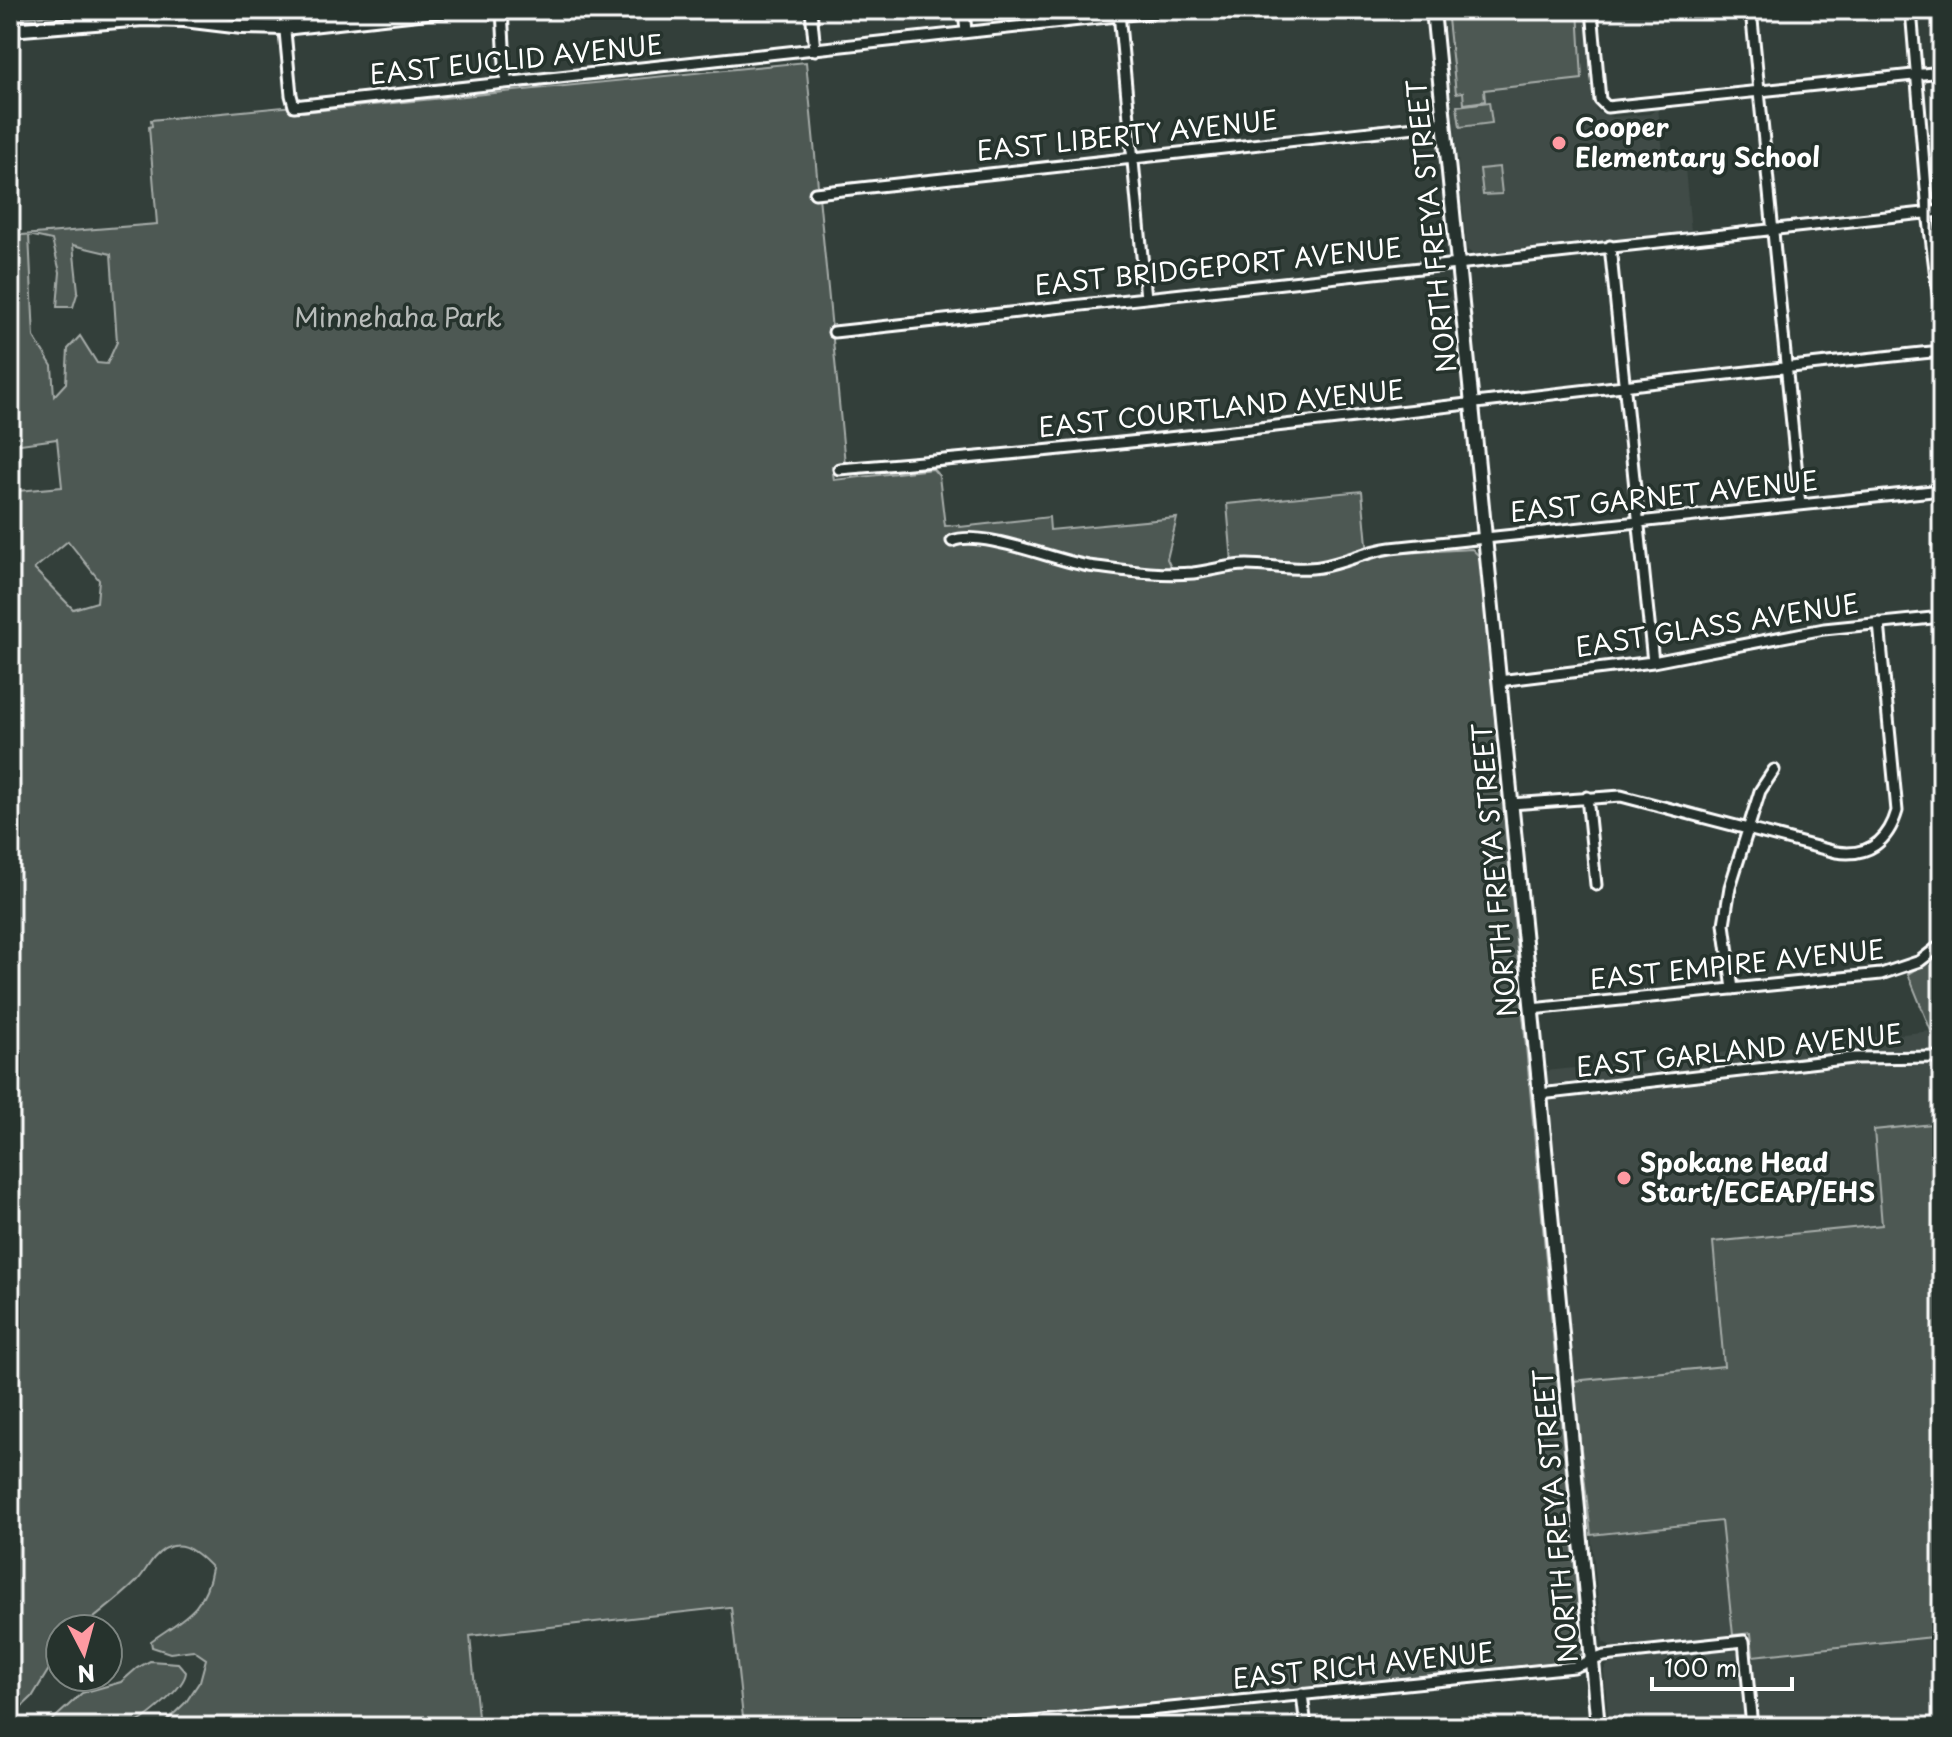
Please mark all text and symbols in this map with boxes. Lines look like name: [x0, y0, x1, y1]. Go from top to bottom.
street label: EAST EUCLID AVENUE: [367, 24, 664, 93]
street label: NORTH FREYA STREET: [1396, 77, 1465, 375]
street label: EAST LIBERTY AVENUE: [974, 99, 1279, 170]
place label: Cooper Elementary School: [1575, 107, 1820, 176]
marker: Cooper Elementary School: [1550, 134, 1568, 152]
street label: EAST BRIDGEPORT AVENUE: [1032, 227, 1403, 304]
park label: Minnehaha Park: [294, 297, 502, 336]
street label: EAST COURTLAND AVENUE: [1036, 369, 1406, 446]
street label: EAST GARNET AVENUE: [1508, 460, 1820, 531]
street label: EAST GLASS AVENUE: [1572, 583, 1861, 666]
street label: NORTH FREYA STREET: [1461, 721, 1526, 1019]
street label: EAST EMPIRE AVENUE: [1588, 929, 1886, 998]
street label: EAST GARLAND AVENUE: [1574, 1013, 1904, 1086]
place label: Spokane Head Start/ECEAP/EHS: [1640, 1142, 1875, 1211]
marker: Spokane Head Start/ECEAP/EHS: [1615, 1169, 1633, 1187]
street label: NORTH FREYA STREET: [1522, 1367, 1587, 1665]
north arrow: [44, 1613, 124, 1693]
street label: EAST RICH AVENUE: [1230, 1631, 1495, 1698]
scale bar: [1652, 1641, 1792, 1691]
text: 100 m: [1664, 1649, 1737, 1685]
text: N: [76, 1657, 97, 1692]

